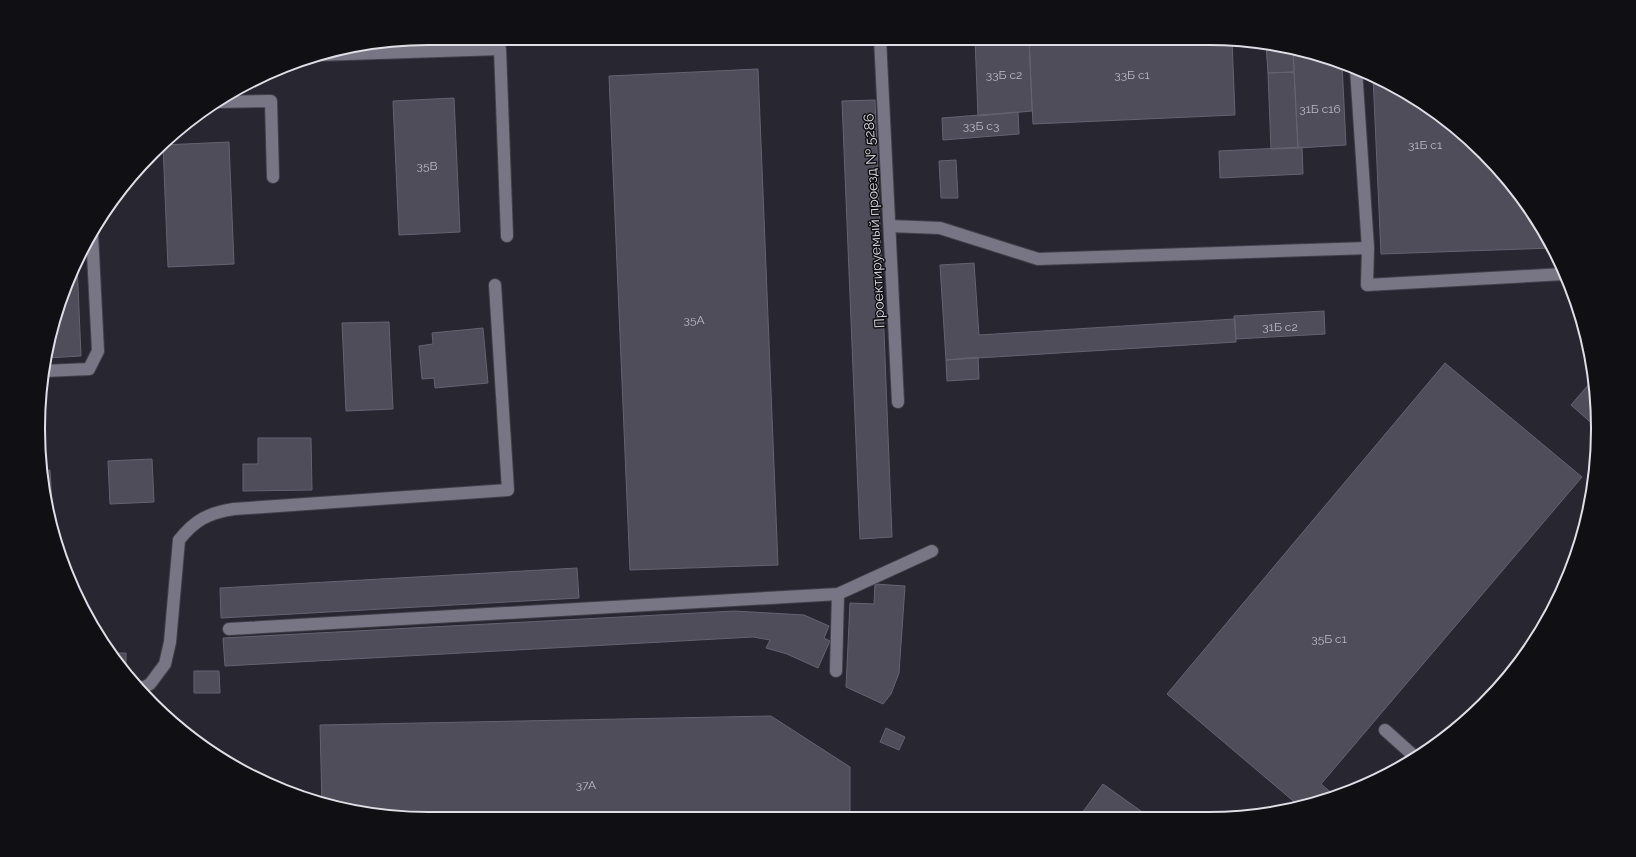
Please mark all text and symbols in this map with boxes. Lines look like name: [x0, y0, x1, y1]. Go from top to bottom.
house number: 33Б с2: [986, 68, 1022, 82]
house number: 33Б с1: [1114, 68, 1150, 82]
house number: 31Б с16: [1299, 102, 1341, 116]
street label: Проектируемый проезд № 5286: [860, 113, 888, 329]
house number: 33Б с3: [963, 119, 999, 133]
house number: 31Б c1: [1408, 138, 1442, 152]
house number: 35В: [417, 159, 437, 173]
house number: 35А: [683, 313, 705, 327]
house number: 31Б с2: [1262, 320, 1298, 334]
house number: 35Б с1: [1311, 632, 1347, 646]
house number: 37А: [576, 778, 596, 792]

